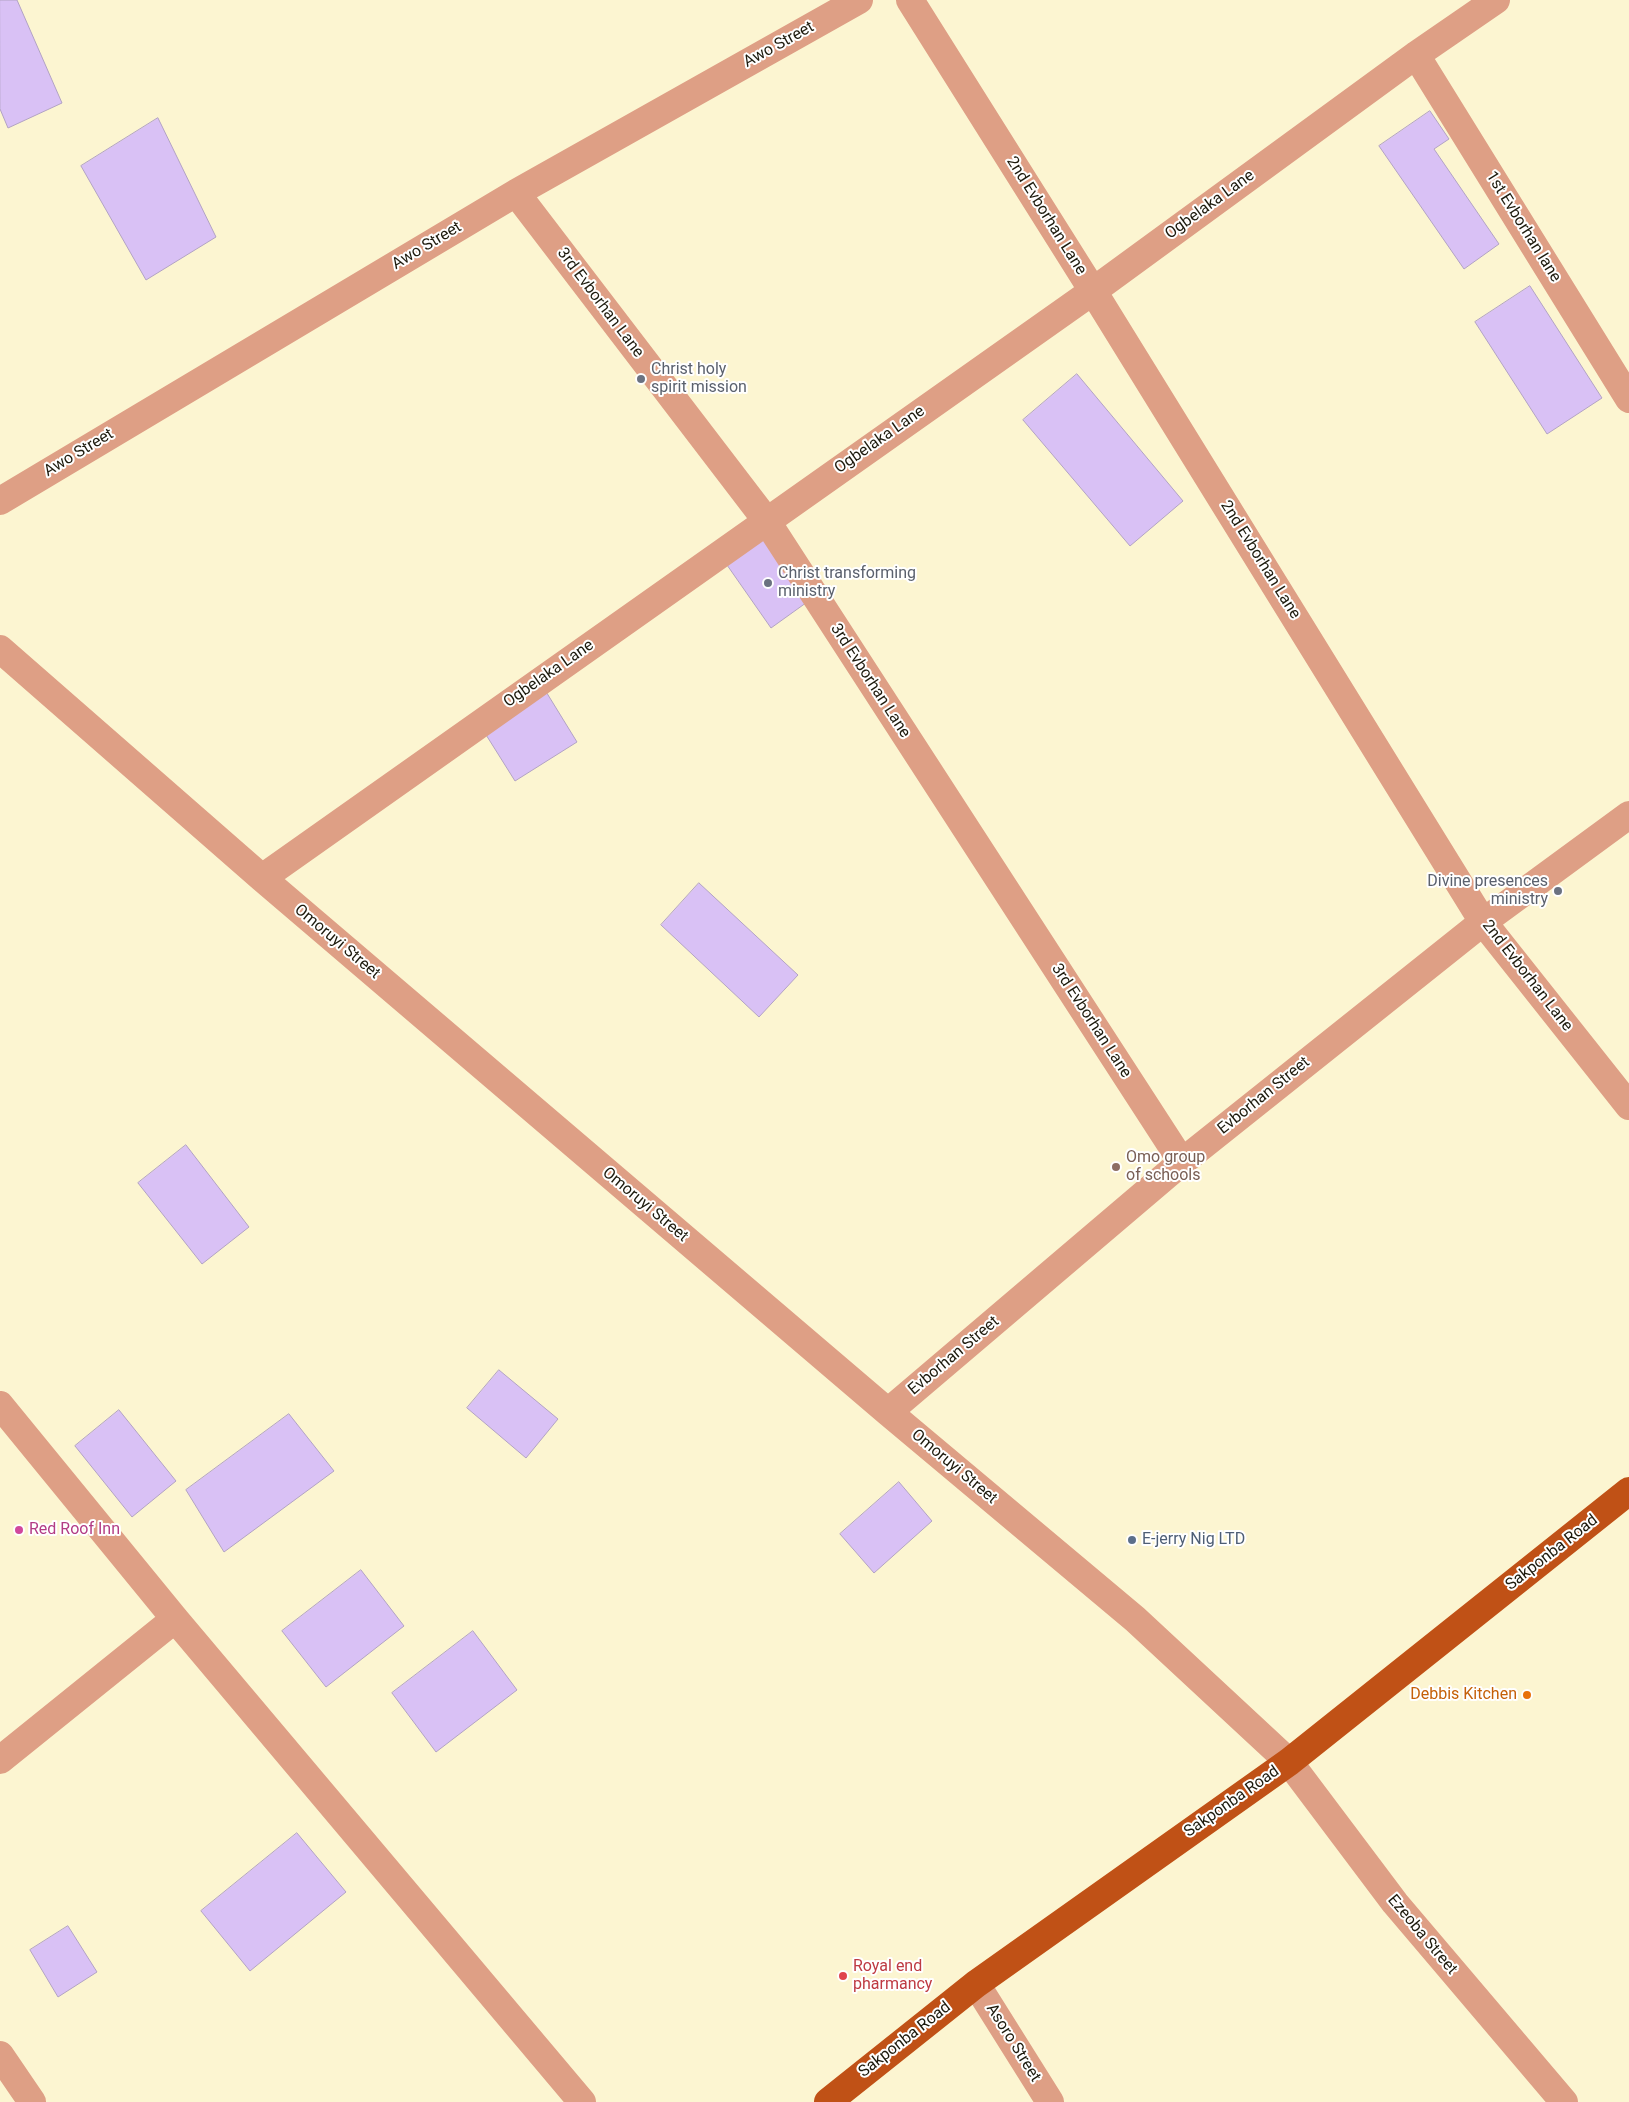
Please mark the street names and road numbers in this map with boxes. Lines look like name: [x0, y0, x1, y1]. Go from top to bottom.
street label: Awo Street: [740, 18, 818, 72]
street label: 2nd Evborhan Lane: [1002, 153, 1090, 279]
street label: Ogbelaka Lane: [1162, 166, 1258, 244]
street label: 1st Evborhan lane: [1481, 168, 1565, 286]
street label: Awo Street: [389, 218, 465, 274]
street label: 3rd Evborhan Lane: [552, 244, 648, 362]
street label: Ogbelaka Lane: [831, 402, 929, 478]
street label: Awo Street: [41, 425, 117, 481]
street label: 2nd Evborhan Lane: [1216, 497, 1304, 623]
street label: 3rd Evborhan Lane: [826, 620, 914, 742]
street label: Ogbelaka Lane: [500, 636, 598, 712]
street label: Omoruyi Street: [290, 901, 384, 983]
street label: 2nd Evborhan Lane: [1478, 917, 1576, 1035]
street label: 3rd Evborhan Lane: [1047, 960, 1135, 1082]
street label: Evborhan Street: [1214, 1053, 1314, 1139]
street label: Omoruyi Street: [598, 1164, 692, 1246]
street label: Evborhan Street: [905, 1312, 1003, 1400]
street label: Omoruyi Street: [907, 1426, 1001, 1508]
street label: Sakponba Road: [1502, 1511, 1602, 1595]
street label: Sakponba Road: [1181, 1762, 1283, 1842]
street label: Ezeoba Street: [1383, 1891, 1461, 1979]
street label: Sakponba Road: [855, 1998, 955, 2082]
street label: Asoro Street: [981, 2000, 1045, 2086]

